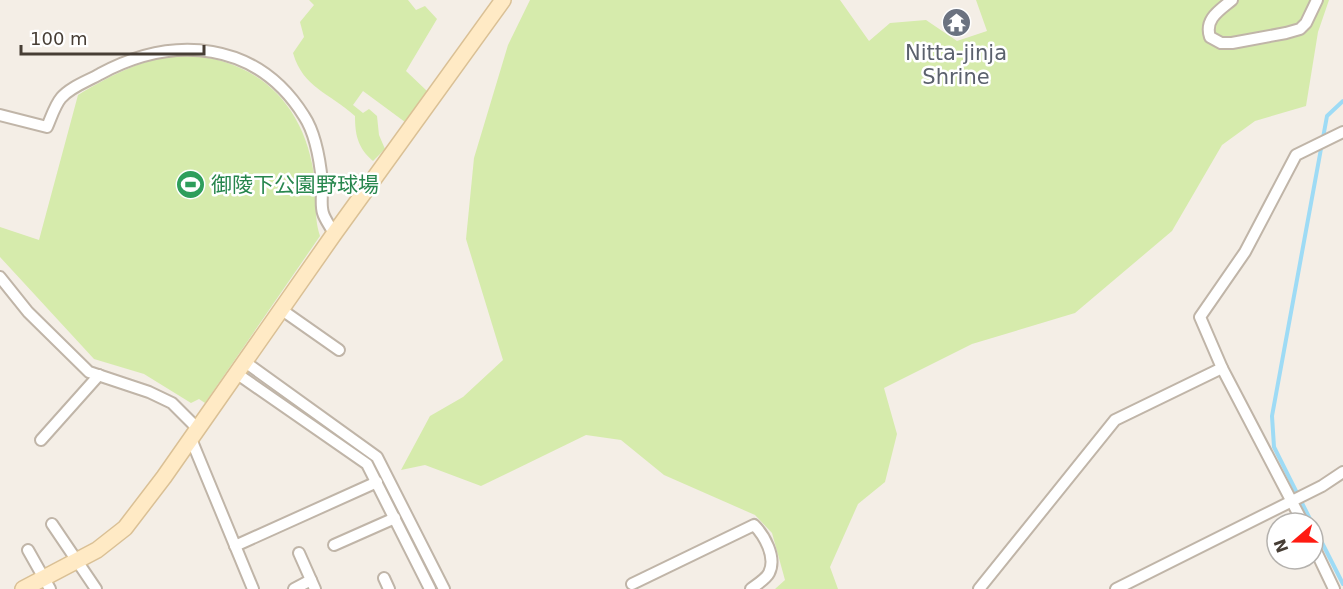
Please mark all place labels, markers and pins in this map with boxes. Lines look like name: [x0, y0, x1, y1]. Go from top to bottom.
temple icon: Nitta-jinja Shrine: [940, 6, 972, 38]
place label: Nitta-jinja Shrine: [905, 41, 1007, 89]
sports icon: 御陵下公園野球場: [174, 169, 206, 201]
place label: 御陵下公園野球場: [211, 173, 379, 197]

